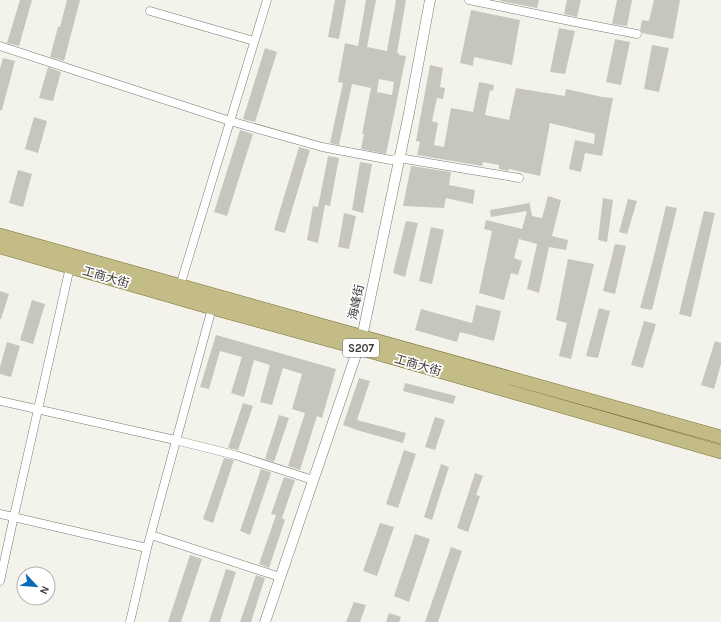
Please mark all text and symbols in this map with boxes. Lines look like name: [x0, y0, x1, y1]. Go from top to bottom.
street label: 工商大街: [81, 264, 131, 290]
street label: 海峰街: [345, 283, 367, 321]
road number: S207: [343, 339, 379, 357]
street label: 工商大街: [393, 352, 443, 378]
north arrow: [16, 566, 56, 606]
text: N: [37, 584, 52, 597]

